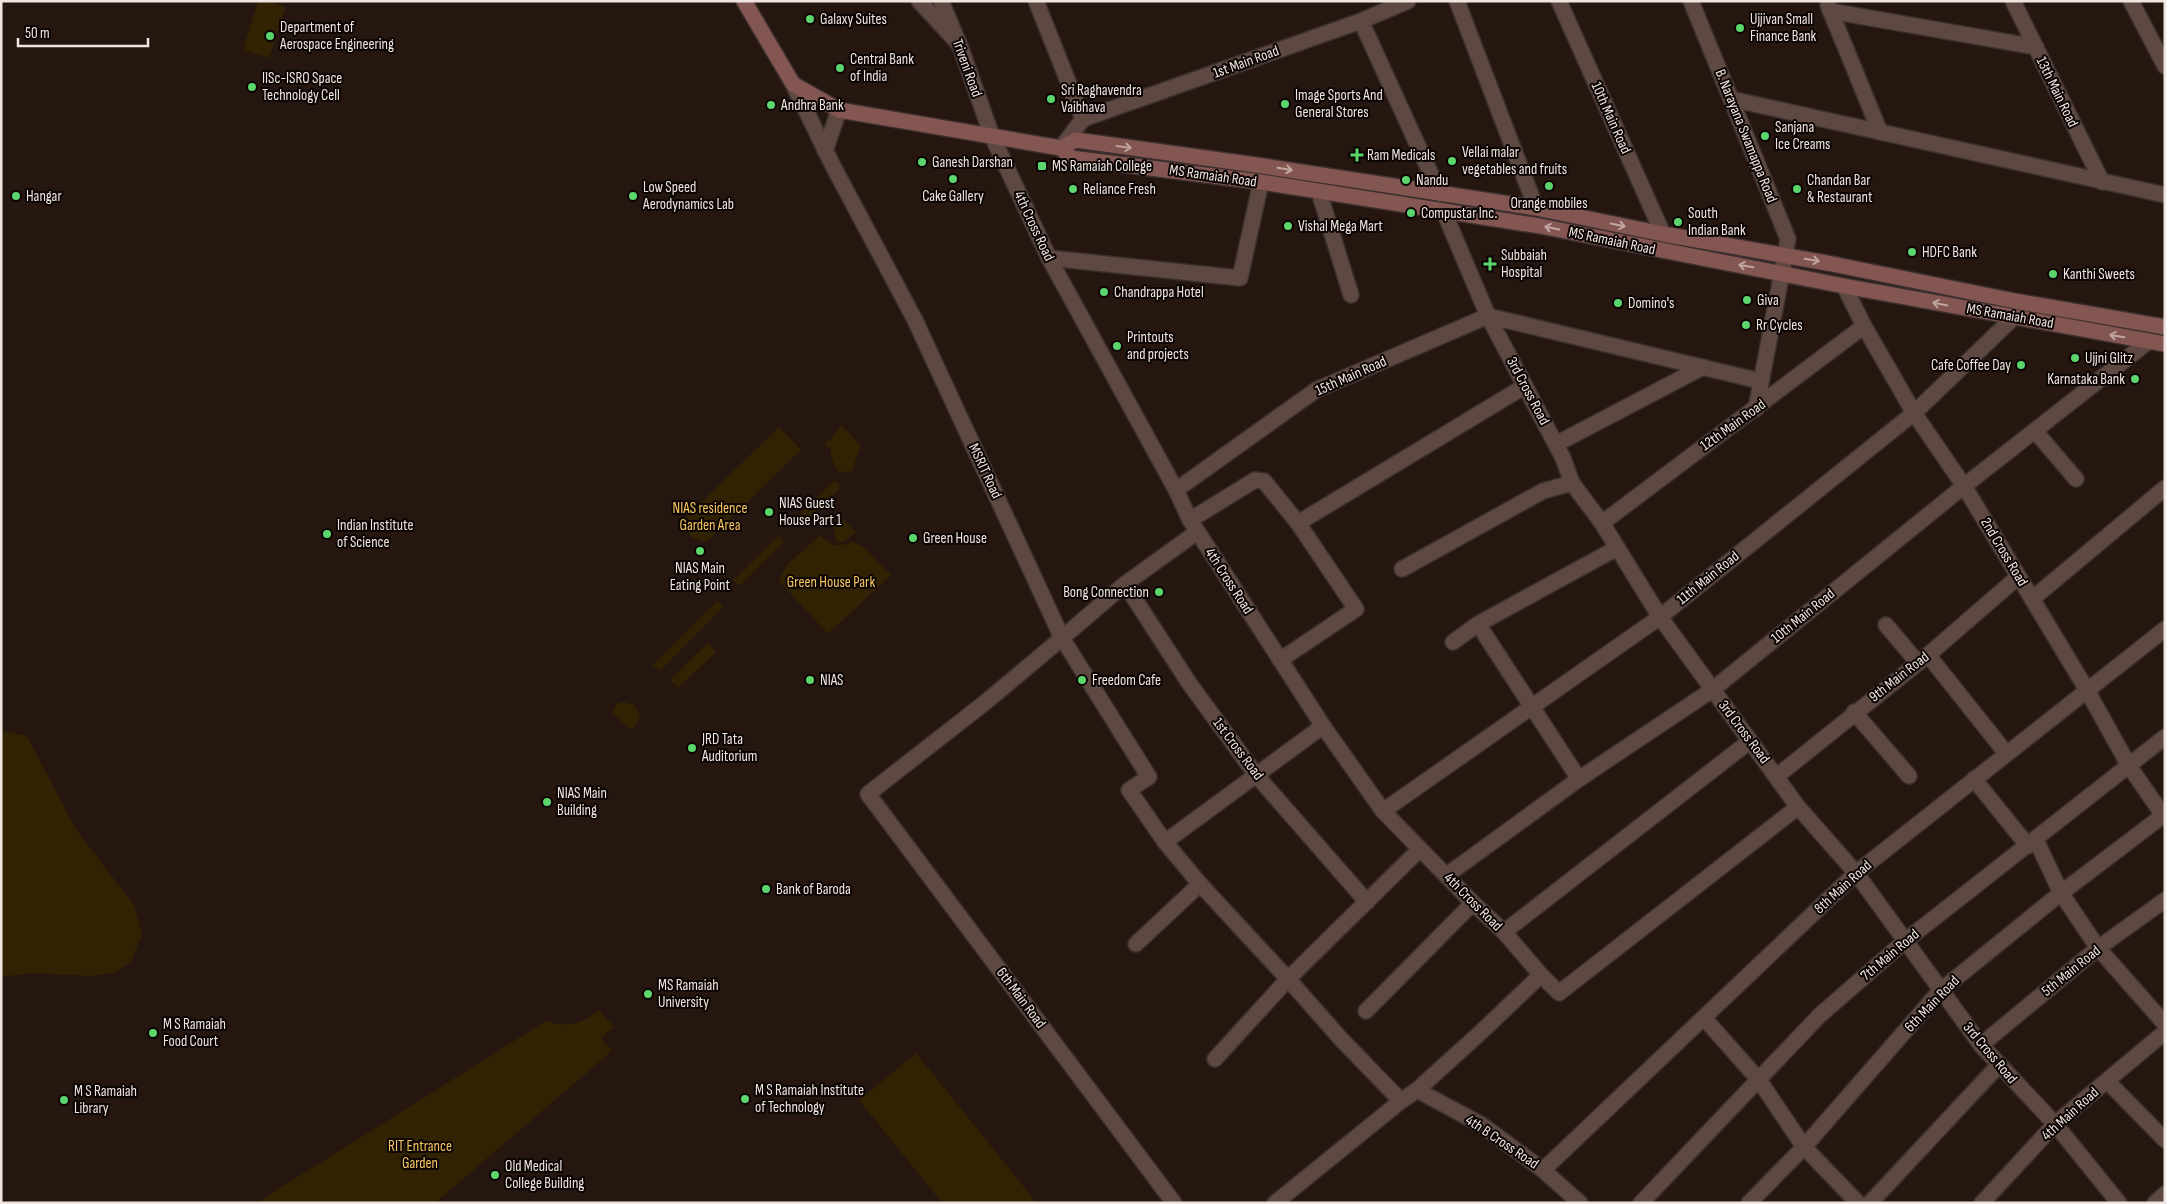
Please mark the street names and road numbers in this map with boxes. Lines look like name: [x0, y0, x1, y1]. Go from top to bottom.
street label: Triveni Road: [948, 36, 986, 100]
street label: 1st Main Road: [1210, 41, 1282, 83]
street label: 13th Main Road: [2032, 54, 2082, 130]
street label: B. Narayana Swamappa Road: [1711, 67, 1781, 205]
street label: 10th Main Road: [1587, 79, 1635, 157]
street label: MS Ramaiah Road: [1168, 160, 1258, 192]
street label: 4th Cross Road: [1010, 188, 1058, 264]
street label: MS Ramaiah Road: [1567, 223, 1657, 259]
street label: MS Ramaiah Road: [1965, 299, 2055, 333]
street label: 15th Main Road: [1312, 352, 1390, 400]
street label: 3rd Cross Road: [1502, 354, 1554, 428]
street label: 12th Main Road: [1697, 395, 1769, 455]
street label: MSRIT Road: [964, 440, 1006, 502]
street label: 2nd Cross Road: [1976, 514, 2032, 590]
street label: 4th Cross Road: [1201, 544, 1257, 618]
street label: 11th Main Road: [1673, 547, 1743, 609]
street label: 10th Main Road: [1767, 585, 1839, 647]
street label: 9th Main Road: [1865, 648, 1933, 706]
street label: 3rd Cross Road: [1714, 697, 1774, 767]
street label: 1st Cross Road: [1208, 714, 1268, 784]
street label: 8th Main Road: [1810, 856, 1876, 918]
street label: 4th Cross Road: [1440, 869, 1506, 935]
street label: 7th Main Road: [1857, 925, 1923, 985]
street label: 5th Main Road: [2038, 941, 2104, 1001]
street label: 6th Main Road: [992, 964, 1050, 1032]
street label: 6th Main Road: [1900, 972, 1964, 1036]
street label: 3rd Cross Road: [1959, 1018, 2021, 1088]
street label: 4th Main Road: [2037, 1083, 2103, 1145]
street label: 4th B Cross Road: [1462, 1111, 1542, 1173]

